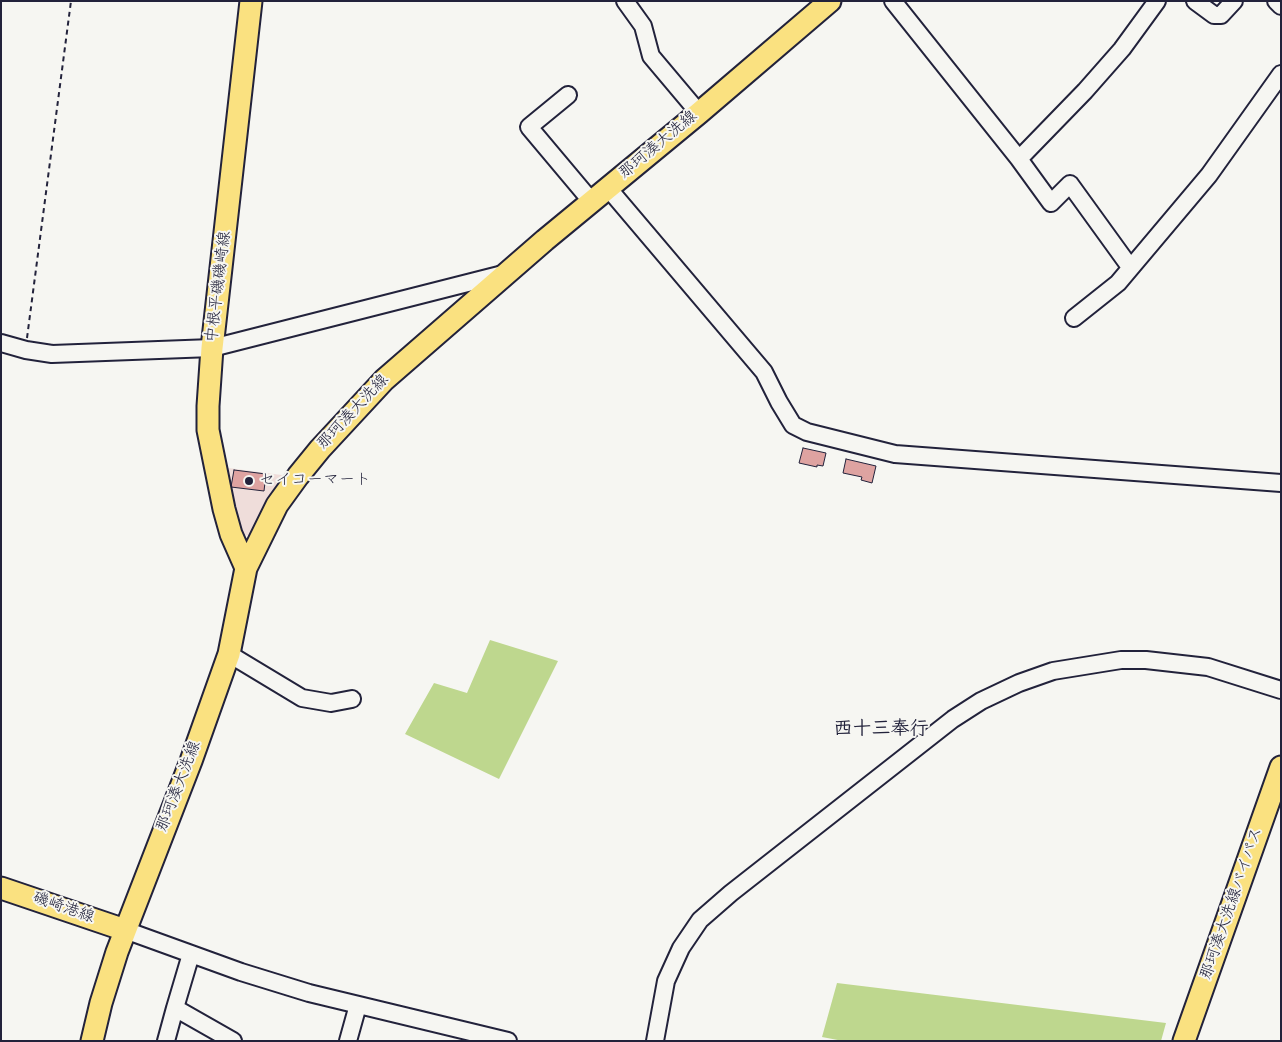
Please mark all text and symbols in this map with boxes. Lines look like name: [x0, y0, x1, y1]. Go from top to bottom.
street label: 那珂湊大洗線: [616, 108, 702, 184]
street label: 中根平磯磯崎線: [204, 230, 236, 344]
street label: 那珂湊大洗線: [314, 371, 394, 455]
place label: セイコーマート: [259, 471, 371, 491]
marker: セイコーマート: [243, 475, 255, 487]
district label: 西十三奉行: [834, 720, 928, 742]
street label: 那珂湊大洗線: [154, 739, 206, 835]
street label: 那珂湊大洗線バイパス: [1198, 825, 1268, 983]
street label: 磯崎港線: [30, 890, 96, 928]

